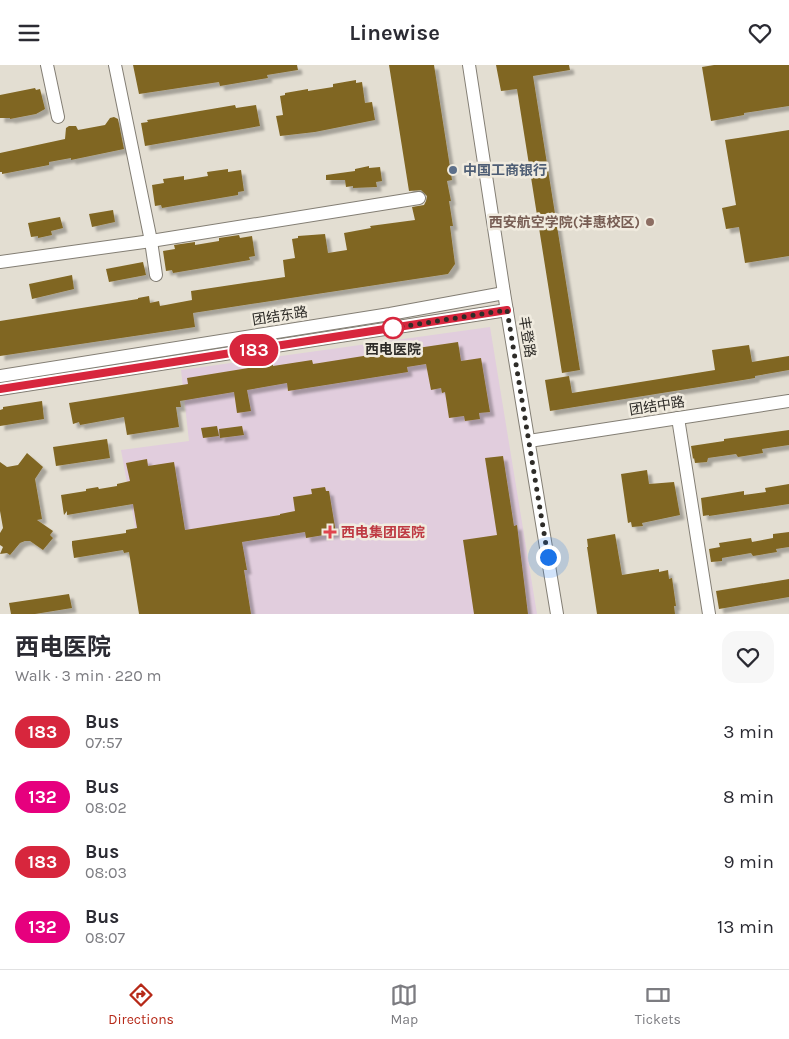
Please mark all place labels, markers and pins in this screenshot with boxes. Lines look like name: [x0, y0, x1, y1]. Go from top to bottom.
place label: 中国工商银行: [463, 162, 547, 179]
marker: 中国工商银行: [447, 164, 459, 176]
place label: 西安航空学院(沣惠校区): [489, 214, 640, 231]
marker: 西安航空学院(沣惠校区): [644, 216, 656, 228]
marker: 西电医院: [382, 317, 404, 339]
place label: 西电医院: [365, 341, 421, 358]
place label: 西电集团医院: [341, 524, 425, 541]
marker: 西电集团医院: [323, 525, 337, 539]

